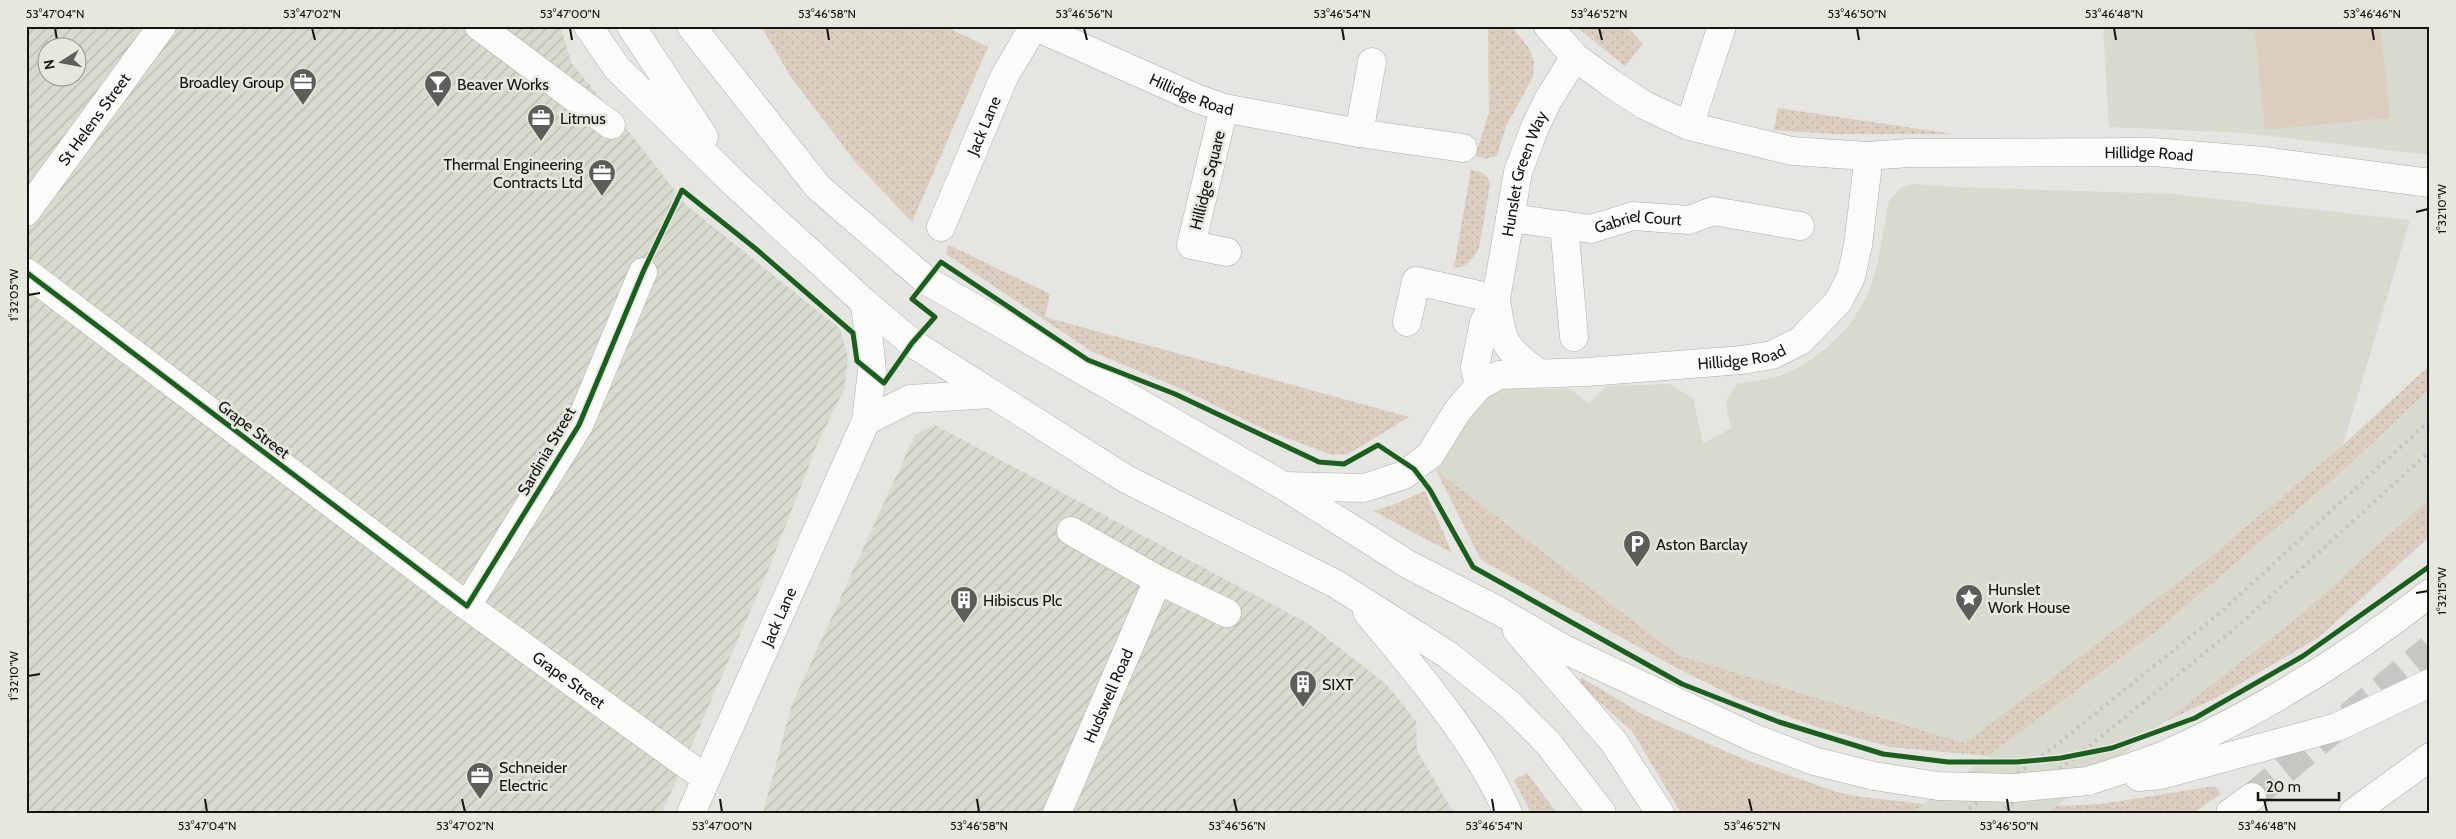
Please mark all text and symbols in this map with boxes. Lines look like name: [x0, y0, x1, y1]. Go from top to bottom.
text: 53°47'04"N: [26, 6, 84, 21]
text: 53°47'02"N: [283, 6, 341, 21]
text: 53°47'00"N: [540, 6, 600, 21]
text: 53°46'58"N: [798, 6, 856, 21]
text: 53°46'56"N: [1055, 6, 1113, 21]
text: 53°46'54"N: [1313, 6, 1371, 21]
text: 53°46'52"N: [1570, 6, 1628, 21]
text: 53°46'50"N: [1827, 6, 1887, 21]
text: 53°46'48"N: [2085, 6, 2143, 21]
text: 53°46'46"N: [2343, 6, 2401, 21]
north arrow: [38, 38, 88, 88]
text: N: [39, 58, 59, 71]
office icon: Broadley Group: [288, 67, 318, 106]
street label: St Helens Street: [54, 69, 135, 169]
bar icon: Beaver Works: [423, 69, 453, 108]
street label: Hillidge Road: [1146, 70, 1235, 120]
place label: Broadley Group: [179, 73, 284, 92]
place label: Beaver Works: [457, 75, 549, 94]
street label: Jack Lane: [963, 93, 1005, 159]
office icon: Litmus: [526, 103, 556, 142]
street label: Hunslet Green Way: [1498, 108, 1551, 238]
place label: Litmus: [560, 109, 606, 128]
street label: Hillidge Square: [1186, 129, 1229, 232]
street label: Hillidge Road: [2104, 143, 2194, 165]
place label: Thermal Engineering Contracts Ltd: [444, 155, 584, 192]
office icon: Thermal Engineering Contracts Ltd: [587, 158, 617, 197]
text: 1°32'10"W: [2434, 183, 2449, 234]
street label: Gabriel Court: [1592, 206, 1683, 237]
text: 1°32'05"W: [6, 268, 21, 321]
street label: Hillidge Road: [1697, 341, 1789, 373]
street label: Grape Street: [214, 396, 294, 463]
street label: Sardinia Street: [513, 403, 580, 499]
parking icon: Aston Barclay: [1622, 529, 1652, 568]
place label: Aston Barclay: [1656, 535, 1748, 554]
text: 1°32'15"W: [2434, 566, 2449, 615]
place label: Hunslet Work House: [1988, 580, 2070, 617]
place icon: Hunslet Work House: [1954, 583, 1984, 622]
street label: Jack Lane: [757, 584, 801, 650]
building icon: Hibiscus Plc: [949, 585, 979, 624]
place label: Hibiscus Plc: [983, 591, 1062, 610]
street label: Hudswell Road: [1080, 646, 1137, 746]
street label: Grape Street: [529, 647, 609, 713]
text: 1°32'10"W: [6, 650, 21, 701]
building icon: SIXT: [1288, 669, 1318, 708]
place label: SIXT: [1322, 675, 1354, 694]
place label: Schneider Electric: [499, 758, 568, 795]
office icon: Schneider Electric: [465, 761, 495, 800]
scale bar: [2258, 769, 2340, 801]
text: 20 m: [2266, 778, 2301, 796]
text: 53°47'04"N: [178, 818, 236, 833]
text: 53°47'02"N: [436, 818, 494, 833]
text: 53°47'00"N: [692, 818, 752, 833]
text: 53°46'58"N: [950, 818, 1008, 833]
text: 53°46'56"N: [1208, 818, 1266, 833]
text: 53°46'54"N: [1465, 818, 1523, 833]
text: 53°46'52"N: [1723, 818, 1781, 833]
text: 53°46'50"N: [1979, 818, 2039, 833]
text: 53°46'48"N: [2238, 818, 2296, 833]

